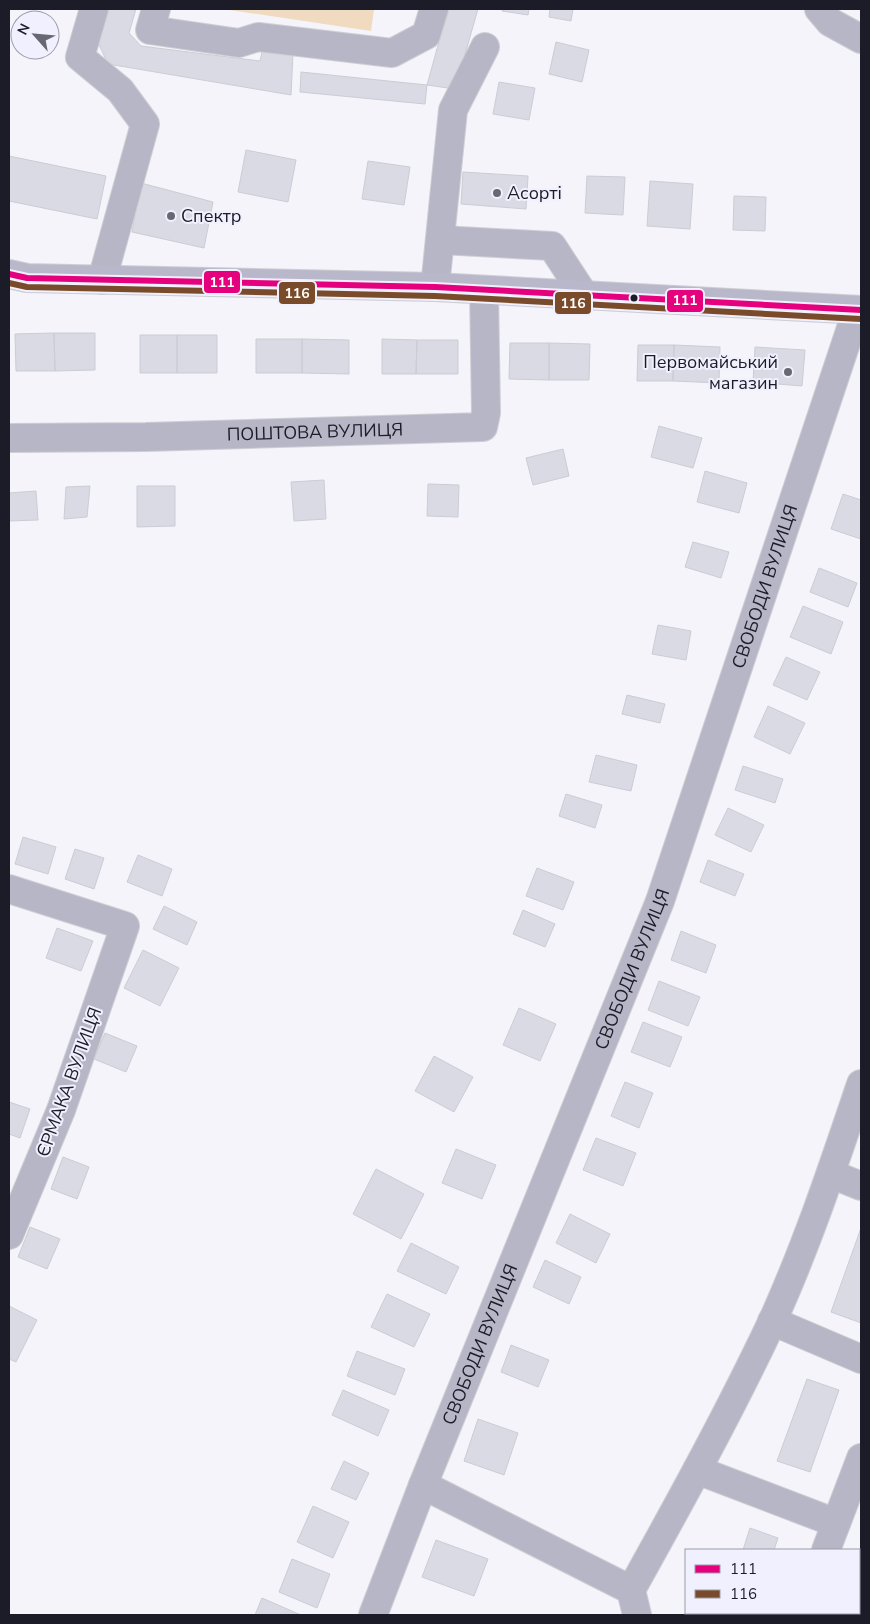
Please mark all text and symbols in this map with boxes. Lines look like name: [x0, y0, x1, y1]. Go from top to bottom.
north arrow: [10, 10, 60, 60]
text: N: [13, 20, 35, 38]
place label: Асорті: [507, 181, 562, 205]
marker: Асорті: [491, 187, 503, 199]
place label: Спектр: [181, 204, 242, 228]
marker: Спектр: [165, 210, 177, 222]
line badge: 111: [203, 270, 241, 294]
text: 111: [209, 273, 235, 292]
line badge: 116: [278, 281, 316, 305]
text: 116: [284, 284, 310, 303]
line badge: 111: [666, 289, 704, 313]
line badge: 116: [554, 291, 592, 315]
text: 111: [672, 291, 698, 310]
unlabelled marker: [629, 293, 639, 303]
text: 116: [560, 294, 586, 313]
place label: Первомайський магазин: [643, 350, 778, 395]
marker: Первомайський магазин: [782, 366, 794, 378]
street label: ПОШТОВА ВУЛИЦЯ: [226, 417, 403, 447]
street label: СВОБОДИ ВУЛИЦЯ: [726, 501, 803, 672]
street label: СВОБОДИ ВУЛИЦЯ: [589, 886, 675, 1053]
street label: ЄРМАКА ВУЛИЦЯ: [31, 1004, 107, 1160]
street label: СВОБОДИ ВУЛИЦЯ: [437, 1260, 523, 1428]
legend: [685, 1549, 860, 1614]
text: 111: [730, 1559, 757, 1579]
text: 116: [730, 1584, 757, 1604]

